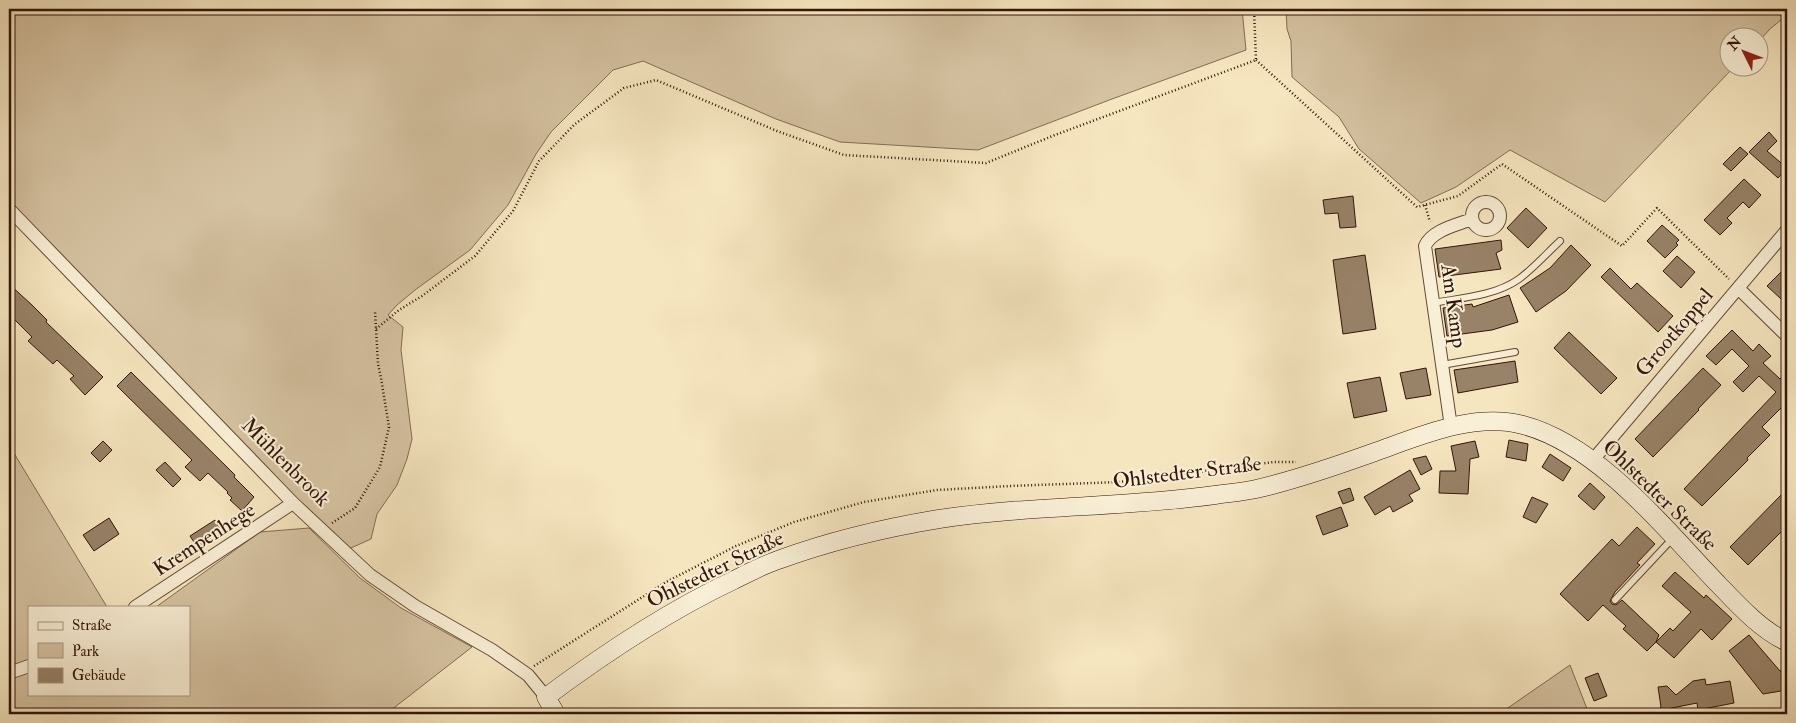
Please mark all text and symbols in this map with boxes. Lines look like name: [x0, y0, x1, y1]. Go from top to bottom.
north arrow: [1718, 28, 1768, 78]
text: N: [1724, 33, 1746, 55]
street label: Am Kamp: [1434, 262, 1473, 350]
street label: Grootkoppel: [1629, 282, 1720, 382]
street label: Mühlenbrook: [235, 412, 336, 513]
street label: Ohlstedter Straße: [1597, 434, 1723, 557]
street label: Ohlstedter Straße: [1111, 450, 1263, 495]
street label: Krempenhege: [148, 496, 261, 582]
street label: Ohlstedter Straße: [642, 524, 788, 614]
legend: [28, 606, 190, 696]
text: Straße: [72, 616, 111, 635]
text: Park: [72, 642, 99, 661]
text: Gebäude: [72, 666, 126, 685]

